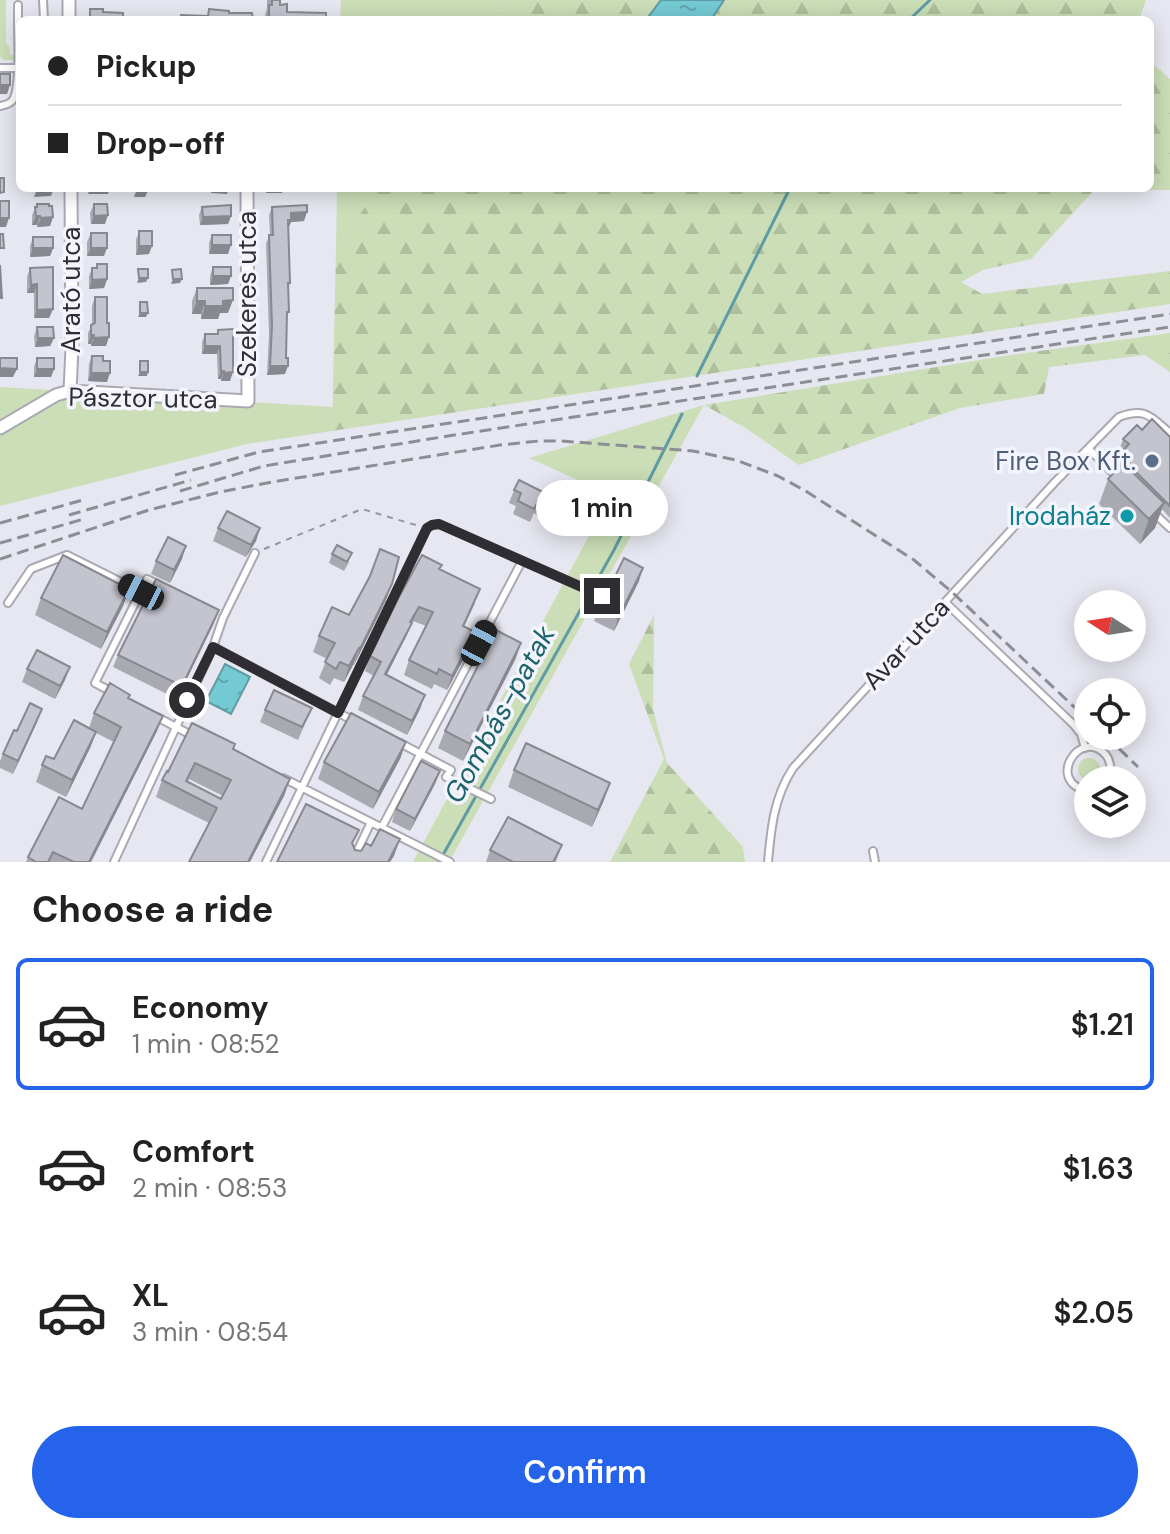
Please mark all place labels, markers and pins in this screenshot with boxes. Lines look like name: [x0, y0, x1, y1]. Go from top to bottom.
place label: Fire Box Kft.: [995, 444, 1136, 478]
marker: Fire Box Kft.: [1143, 452, 1161, 470]
place label: Irodaház: [1009, 499, 1111, 533]
marker: Irodaház: [1118, 507, 1136, 525]

